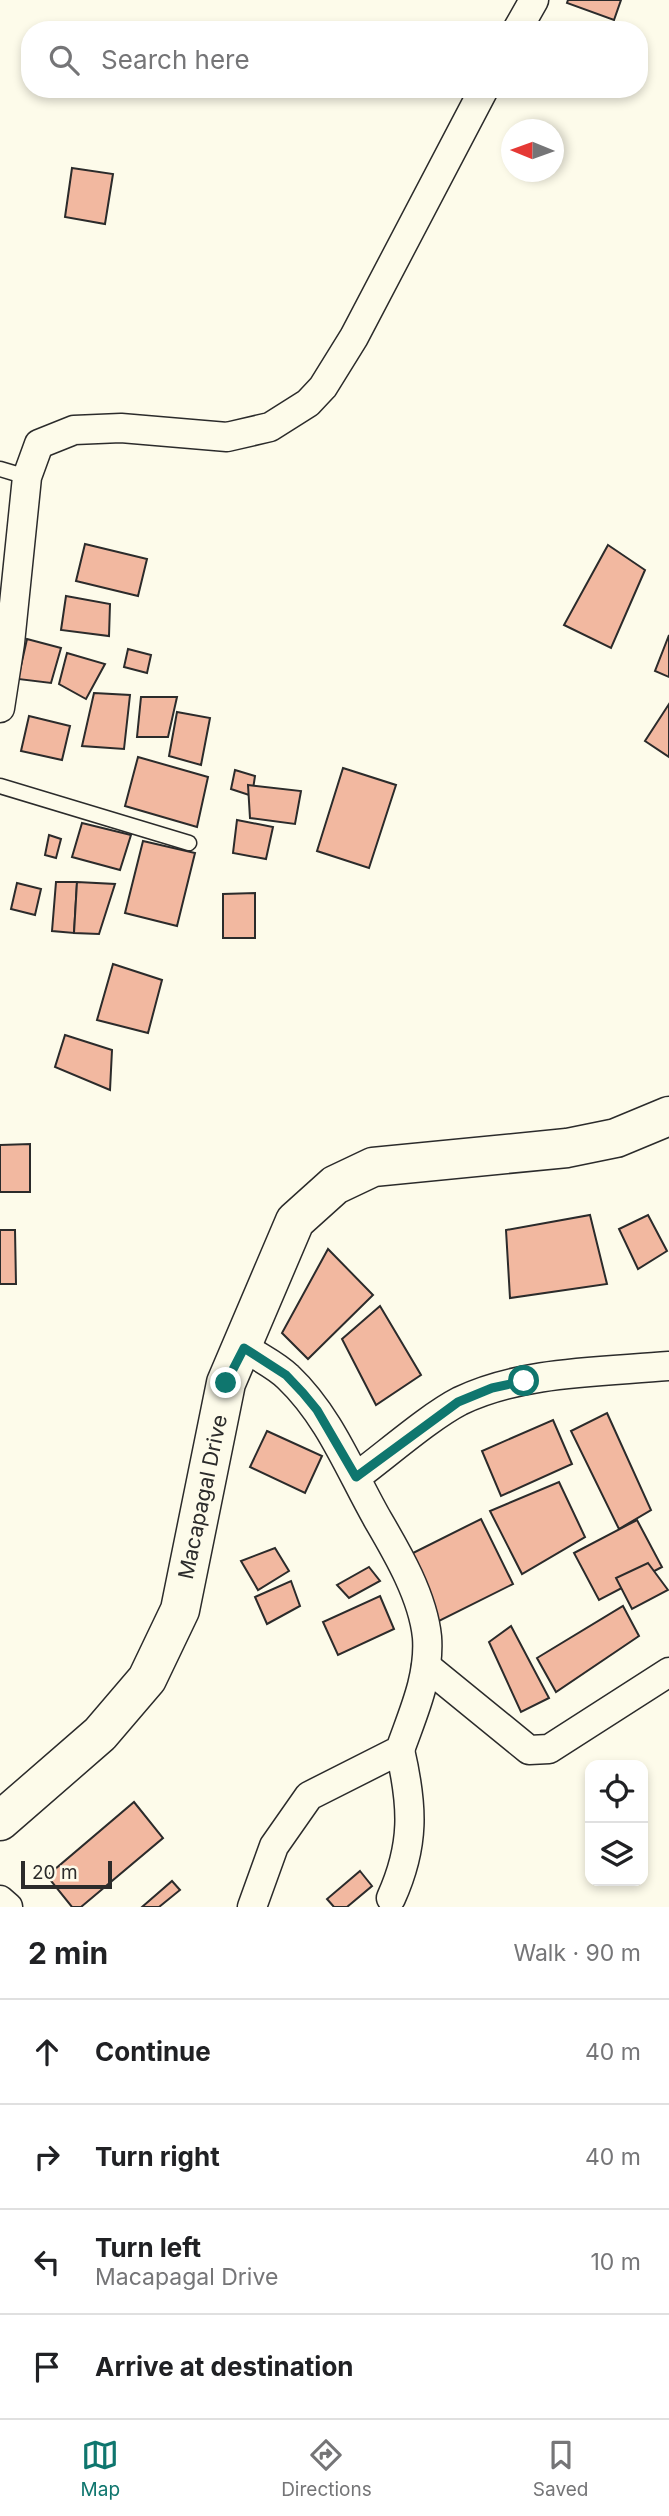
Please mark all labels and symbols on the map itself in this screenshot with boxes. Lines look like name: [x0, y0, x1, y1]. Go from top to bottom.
north arrow: [501, 119, 564, 182]
route start: [508, 1365, 539, 1396]
route end: [210, 1367, 241, 1398]
street label: Macapagal Drive: [173, 1412, 232, 1581]
scale bar: [21, 1858, 112, 1890]

